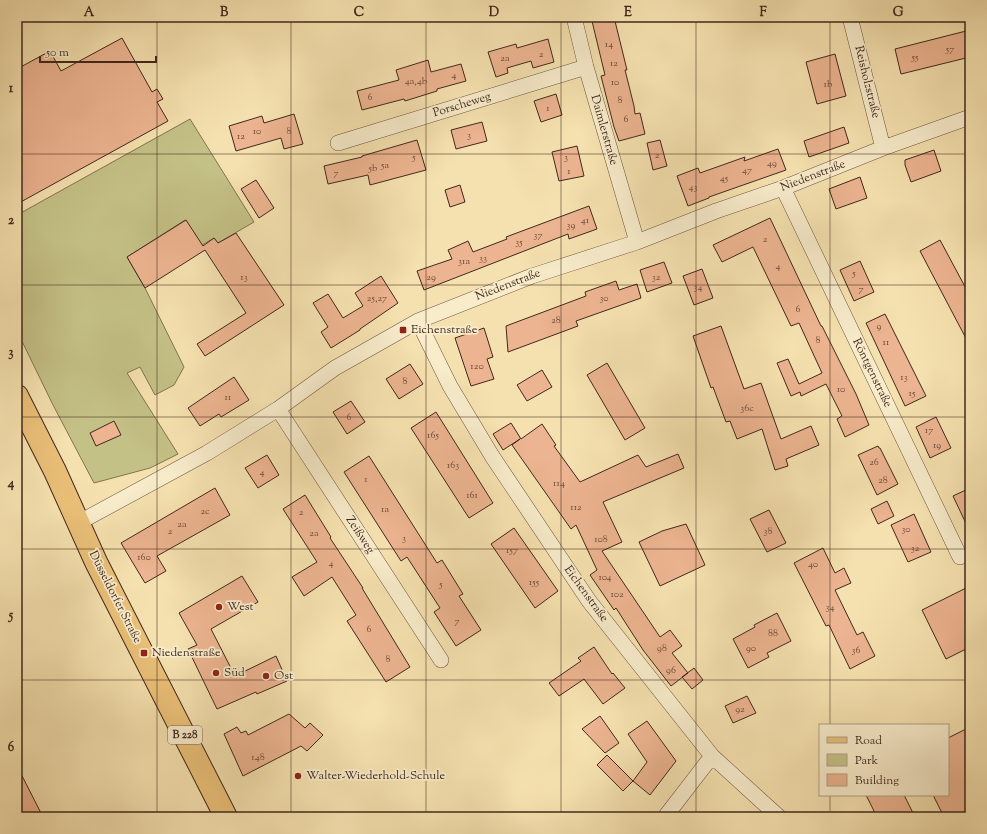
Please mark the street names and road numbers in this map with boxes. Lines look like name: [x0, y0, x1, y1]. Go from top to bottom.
street label: Reisholzstraße: [849, 44, 885, 120]
street label: Porscheweg: [431, 88, 493, 122]
street label: Daimlerstraße: [585, 93, 623, 168]
street label: Niedenstraße: [778, 155, 849, 197]
street label: Niedenstraße: [473, 264, 544, 306]
street label: Röntgenstraße: [847, 335, 897, 411]
street label: Zeißweg: [341, 513, 379, 558]
street label: Düsseldorfer Straße: [84, 547, 146, 647]
street label: Eichenstraße: [559, 562, 613, 626]
road number: B 228: [168, 726, 202, 744]

